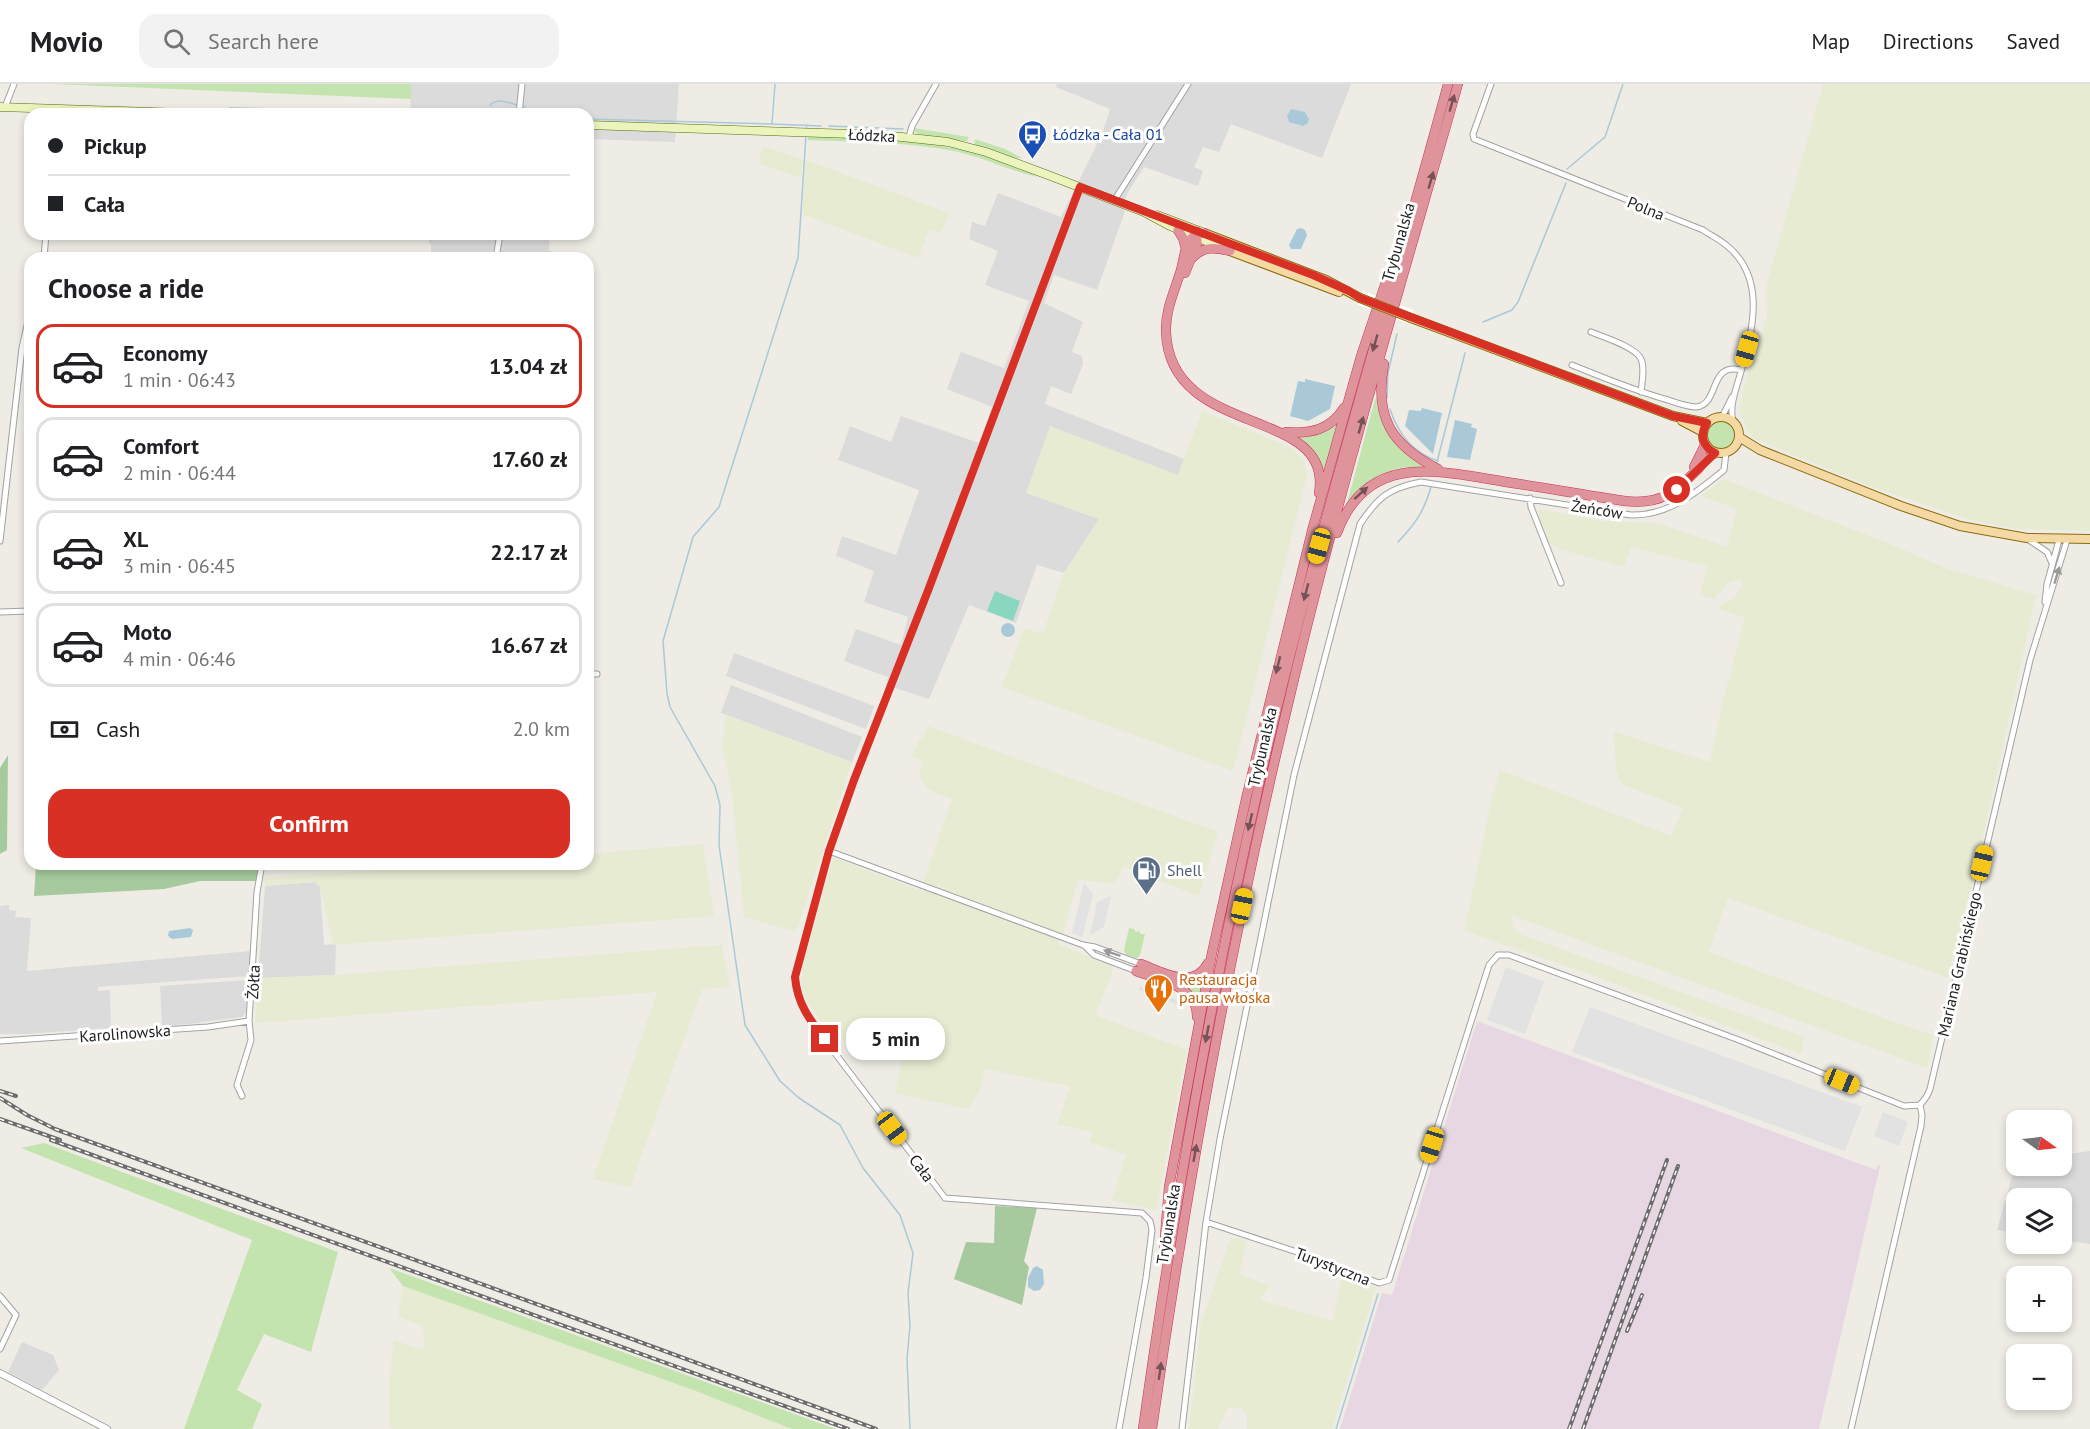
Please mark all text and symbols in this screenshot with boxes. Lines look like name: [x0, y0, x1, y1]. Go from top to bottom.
search box: [139, 14, 559, 68]
text: Movio: [30, 23, 103, 60]
icon: search: [160, 25, 193, 58]
text: Search here: [208, 27, 319, 55]
text: Map: [1811, 28, 1850, 55]
text: Directions: [1883, 28, 1974, 55]
text: Saved: [2007, 28, 2060, 55]
one-way arrow: [1448, 94, 1457, 112]
bus stop icon: Łódzka - Cała 01: [1016, 118, 1048, 160]
street label: Łódzka: [848, 124, 896, 146]
place label: Łódzka - Cała 01: [1053, 124, 1163, 144]
text: Pickup: [84, 132, 147, 160]
one-way arrow: [1426, 171, 1436, 190]
text: Cała: [84, 190, 125, 218]
street label: Polna: [1624, 192, 1668, 224]
street label: Trybunalska: [1377, 200, 1419, 284]
text: Choose a ride: [48, 271, 204, 305]
car: [1733, 329, 1761, 369]
one-way arrow: [1370, 334, 1379, 352]
icon: car: [51, 339, 105, 393]
text: Economy: [123, 339, 207, 367]
text: 13.04 zł: [489, 352, 567, 380]
text: 1 min · 06:43: [123, 367, 236, 393]
one-way arrow: [1357, 416, 1367, 434]
icon: car: [51, 432, 105, 486]
text: Comfort: [123, 432, 199, 460]
text: 17.60 zł: [492, 445, 567, 473]
text: 2 min · 06:44: [123, 460, 236, 486]
route start: [1663, 476, 1690, 503]
one-way arrow: [1354, 487, 1368, 501]
street label: Żeńców: [1570, 495, 1624, 523]
icon: car: [51, 525, 105, 579]
text: XL: [123, 525, 148, 553]
car: [1306, 526, 1332, 566]
text: 22.17 zł: [490, 538, 567, 566]
text: 3 min · 06:45: [123, 553, 236, 579]
one-way arrow: [2053, 566, 2062, 584]
one-way arrow: [1301, 583, 1311, 601]
icon: car: [51, 618, 105, 672]
text: Moto: [123, 618, 172, 646]
text: 16.67 zł: [490, 631, 567, 659]
text: 4 min · 06:46: [123, 646, 236, 672]
one-way arrow: [1272, 656, 1282, 675]
street label: Trybunalska: [1243, 705, 1281, 789]
icon: cash: [48, 713, 81, 746]
text: Cash: [96, 715, 140, 743]
text: 2.0 km: [513, 716, 570, 742]
button: Confirm: [48, 789, 570, 858]
one-way arrow: [1245, 813, 1255, 831]
car: [1969, 843, 1995, 883]
fuel station icon: Shell: [1130, 854, 1162, 896]
place label: Shell: [1167, 860, 1202, 880]
car: [1229, 887, 1255, 925]
street label: Mariana Grabińskiego: [1933, 890, 1985, 1038]
one-way arrow: [1103, 948, 1121, 958]
street label: Żółta: [242, 964, 264, 1000]
place label: Restauracja pausa włoska: [1179, 969, 1271, 1007]
restaurant icon: Restauracja pausa włoska: [1142, 972, 1174, 1014]
callout: 5 min: [846, 1018, 945, 1060]
street label: Karolinowska: [79, 1020, 171, 1046]
one-way arrow: [1202, 1024, 1211, 1043]
route end: [811, 1025, 838, 1052]
text: 5 min: [871, 1026, 920, 1052]
car: [1822, 1066, 1862, 1096]
car: [874, 1108, 910, 1148]
north arrow: [2006, 1110, 2072, 1176]
map controls: [2006, 1110, 2072, 1410]
car: [1418, 1125, 1446, 1165]
one-way arrow: [1190, 1143, 1199, 1162]
street label: Cała: [905, 1150, 939, 1186]
street label: Trybunalska: [1152, 1182, 1184, 1266]
button: layers: [2006, 1188, 2072, 1254]
street label: Turystyczna: [1293, 1243, 1373, 1289]
button: +: [2006, 1266, 2072, 1332]
button: −: [2006, 1344, 2072, 1410]
one-way arrow: [1156, 1361, 1165, 1380]

